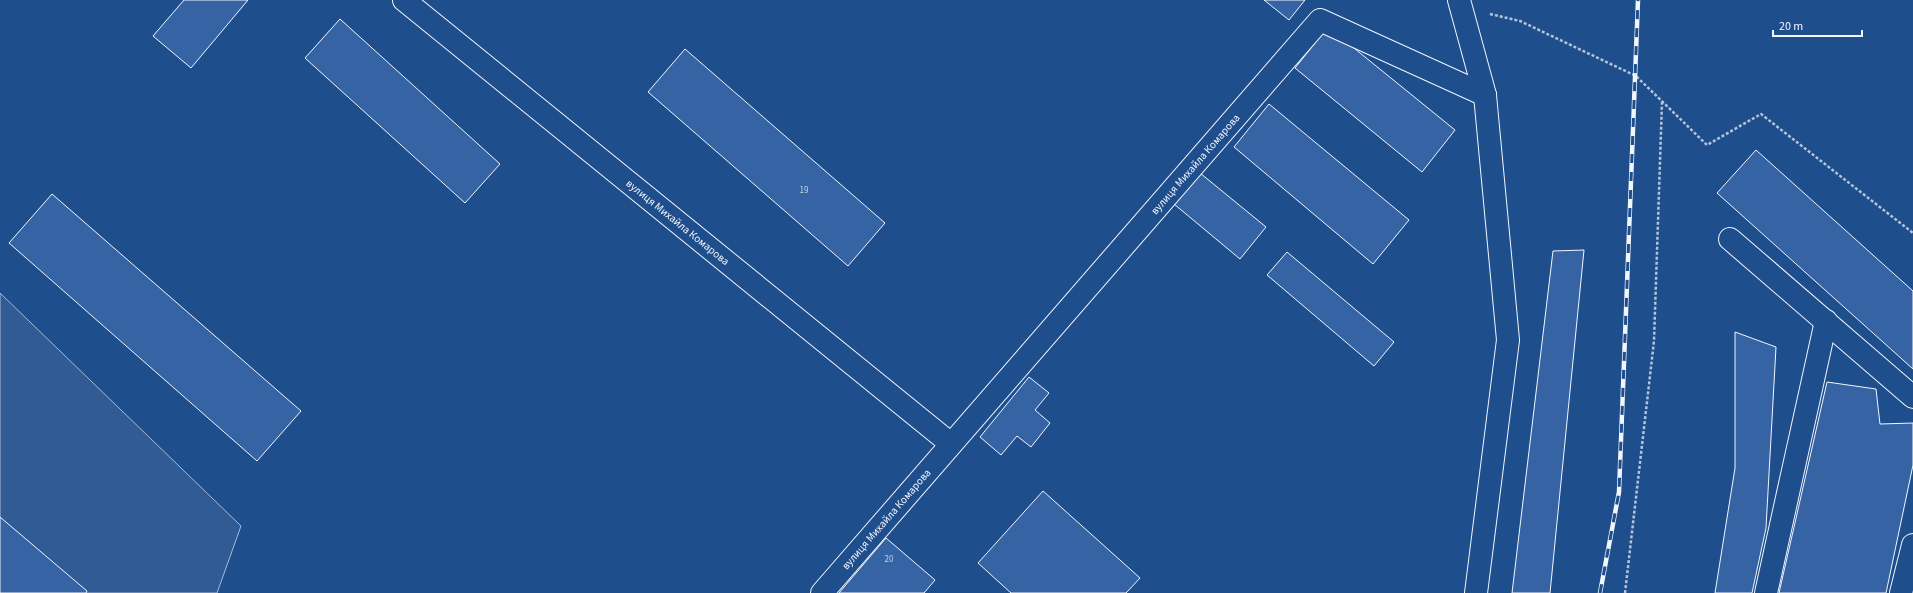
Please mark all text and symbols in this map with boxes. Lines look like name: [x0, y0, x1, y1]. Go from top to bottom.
scale bar: [1773, 12, 1862, 38]
text: 20 m: [1779, 18, 1803, 35]
street label: вулиця Михайла Комарова: [1147, 111, 1243, 218]
street label: вулиця Михайла Комарова: [623, 176, 733, 269]
house number: 19: [800, 184, 809, 197]
street label: вулиця Михайла Комарова: [838, 466, 934, 573]
house number: 20: [885, 553, 894, 566]

